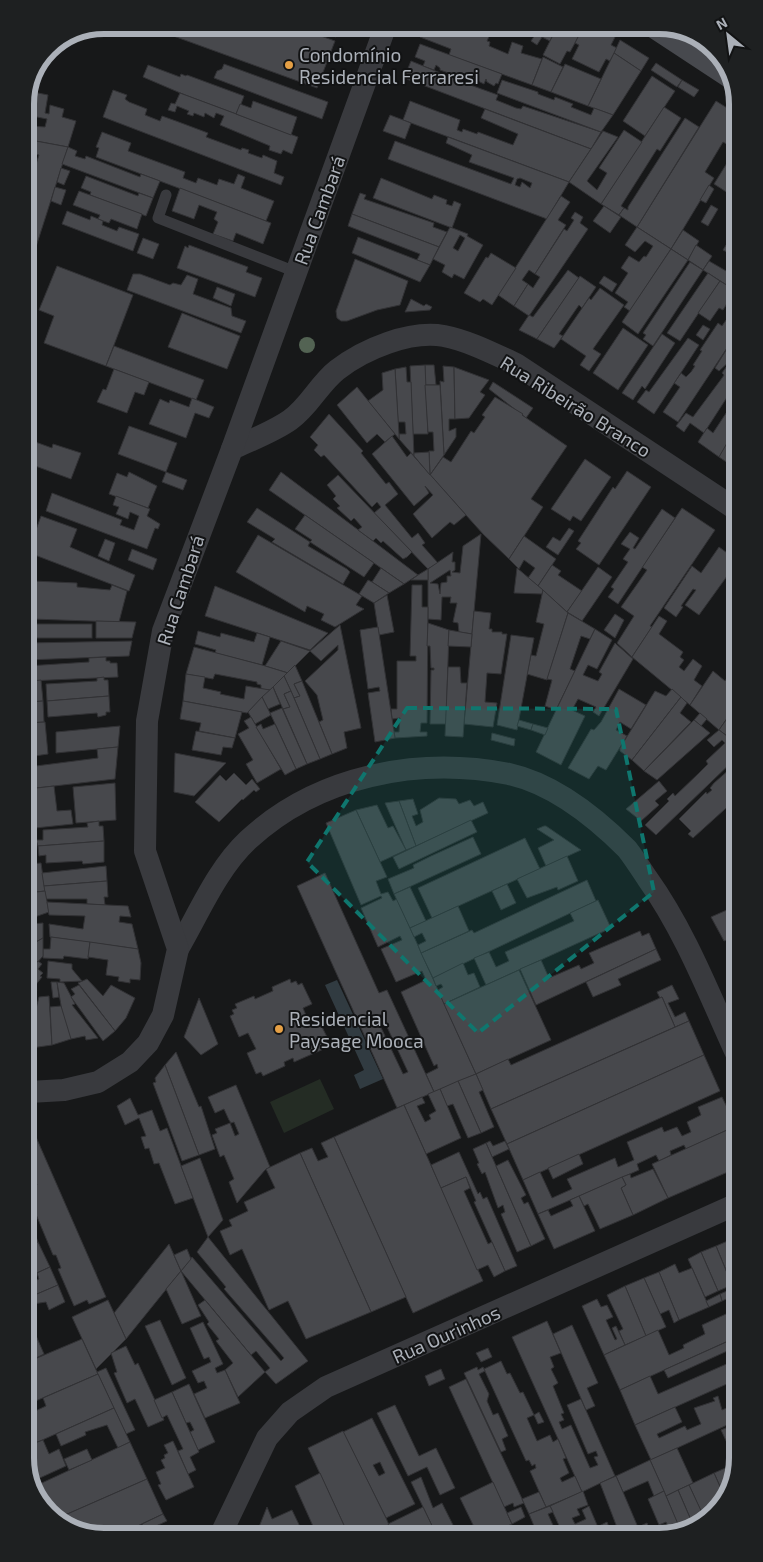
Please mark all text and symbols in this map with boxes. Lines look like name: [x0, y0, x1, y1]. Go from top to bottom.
north arrow: [703, 10, 753, 60]
text: N: [713, 13, 730, 33]
place label: Condomínio Residencial Ferraresi: [299, 43, 479, 88]
marker: Condomínio Residencial Ferraresi: [283, 59, 295, 71]
street label: Rua Cambará: [289, 152, 349, 268]
street label: Rua Ribeirão Branco: [496, 350, 656, 462]
street label: Rua Cambará: [151, 532, 209, 648]
place label: Residencial Paysage Mooca: [289, 1007, 424, 1052]
marker: Residencial Paysage Mooca: [273, 1023, 285, 1035]
street label: Rua Ourinhos: [389, 1300, 503, 1368]

